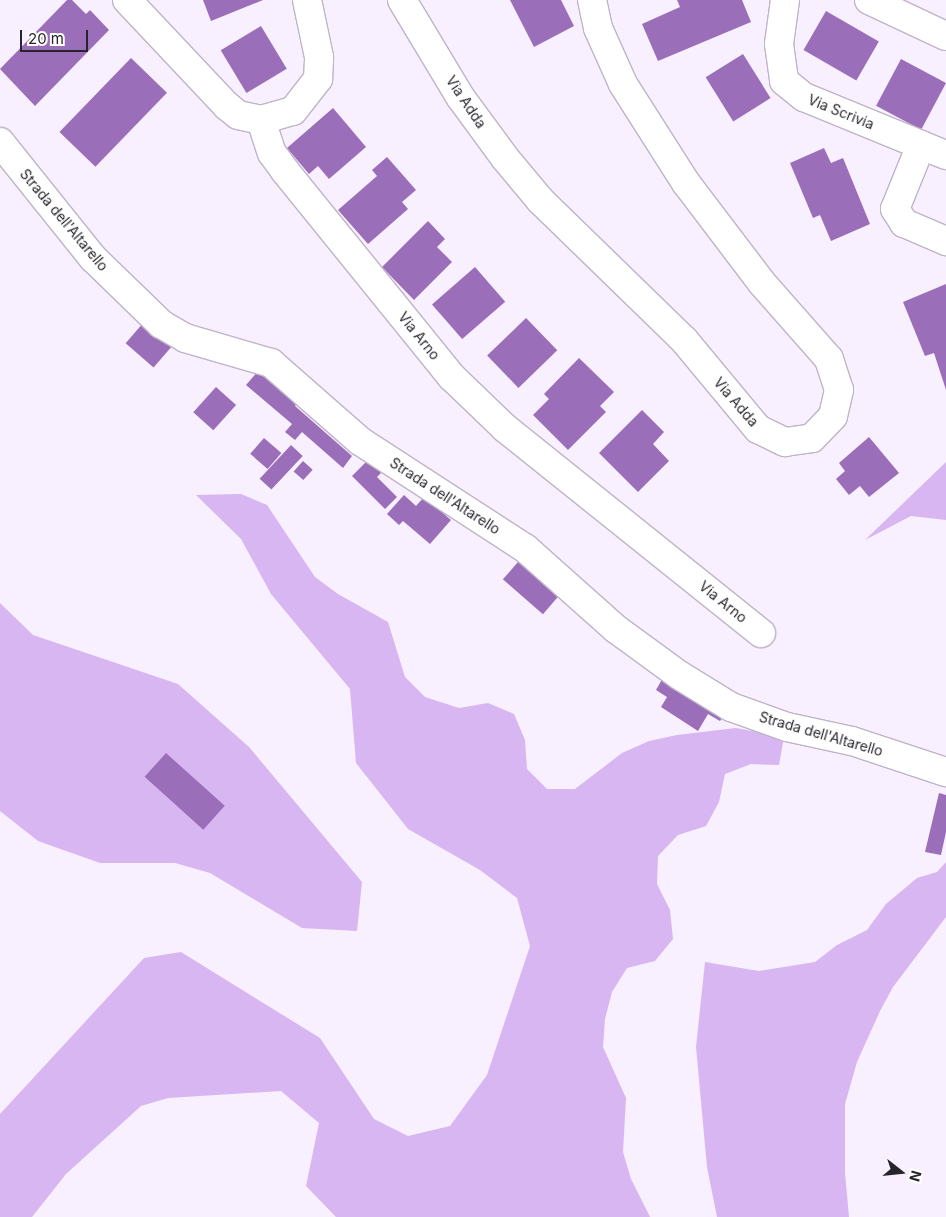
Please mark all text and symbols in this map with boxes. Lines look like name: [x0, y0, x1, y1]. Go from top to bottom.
scale bar: [22, 20, 90, 52]
text: 20 m: [28, 29, 64, 48]
street label: Via Adda: [442, 73, 490, 131]
street label: Via Scrivia: [805, 91, 877, 133]
street label: Strada dell'Altarello: [16, 166, 112, 274]
street label: Via Arno: [395, 309, 443, 363]
street label: Via Adda: [710, 374, 762, 430]
street label: Strada dell'Altarello: [387, 454, 503, 538]
street label: Via Arno: [696, 578, 750, 626]
street label: Strada dell'Altarello: [757, 708, 885, 760]
north arrow: [876, 1147, 926, 1197]
text: N: [906, 1169, 926, 1184]

